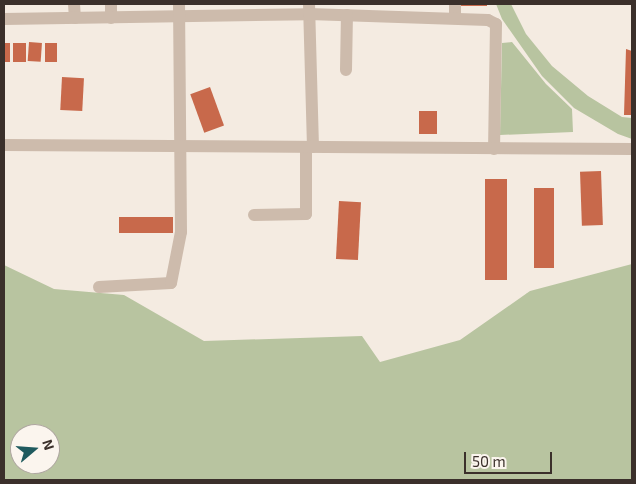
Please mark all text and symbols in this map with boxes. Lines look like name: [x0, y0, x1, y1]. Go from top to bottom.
north arrow: [10, 424, 60, 474]
text: N: [39, 437, 58, 452]
scale bar: [466, 442, 554, 474]
text: 50 m: [472, 452, 506, 470]

